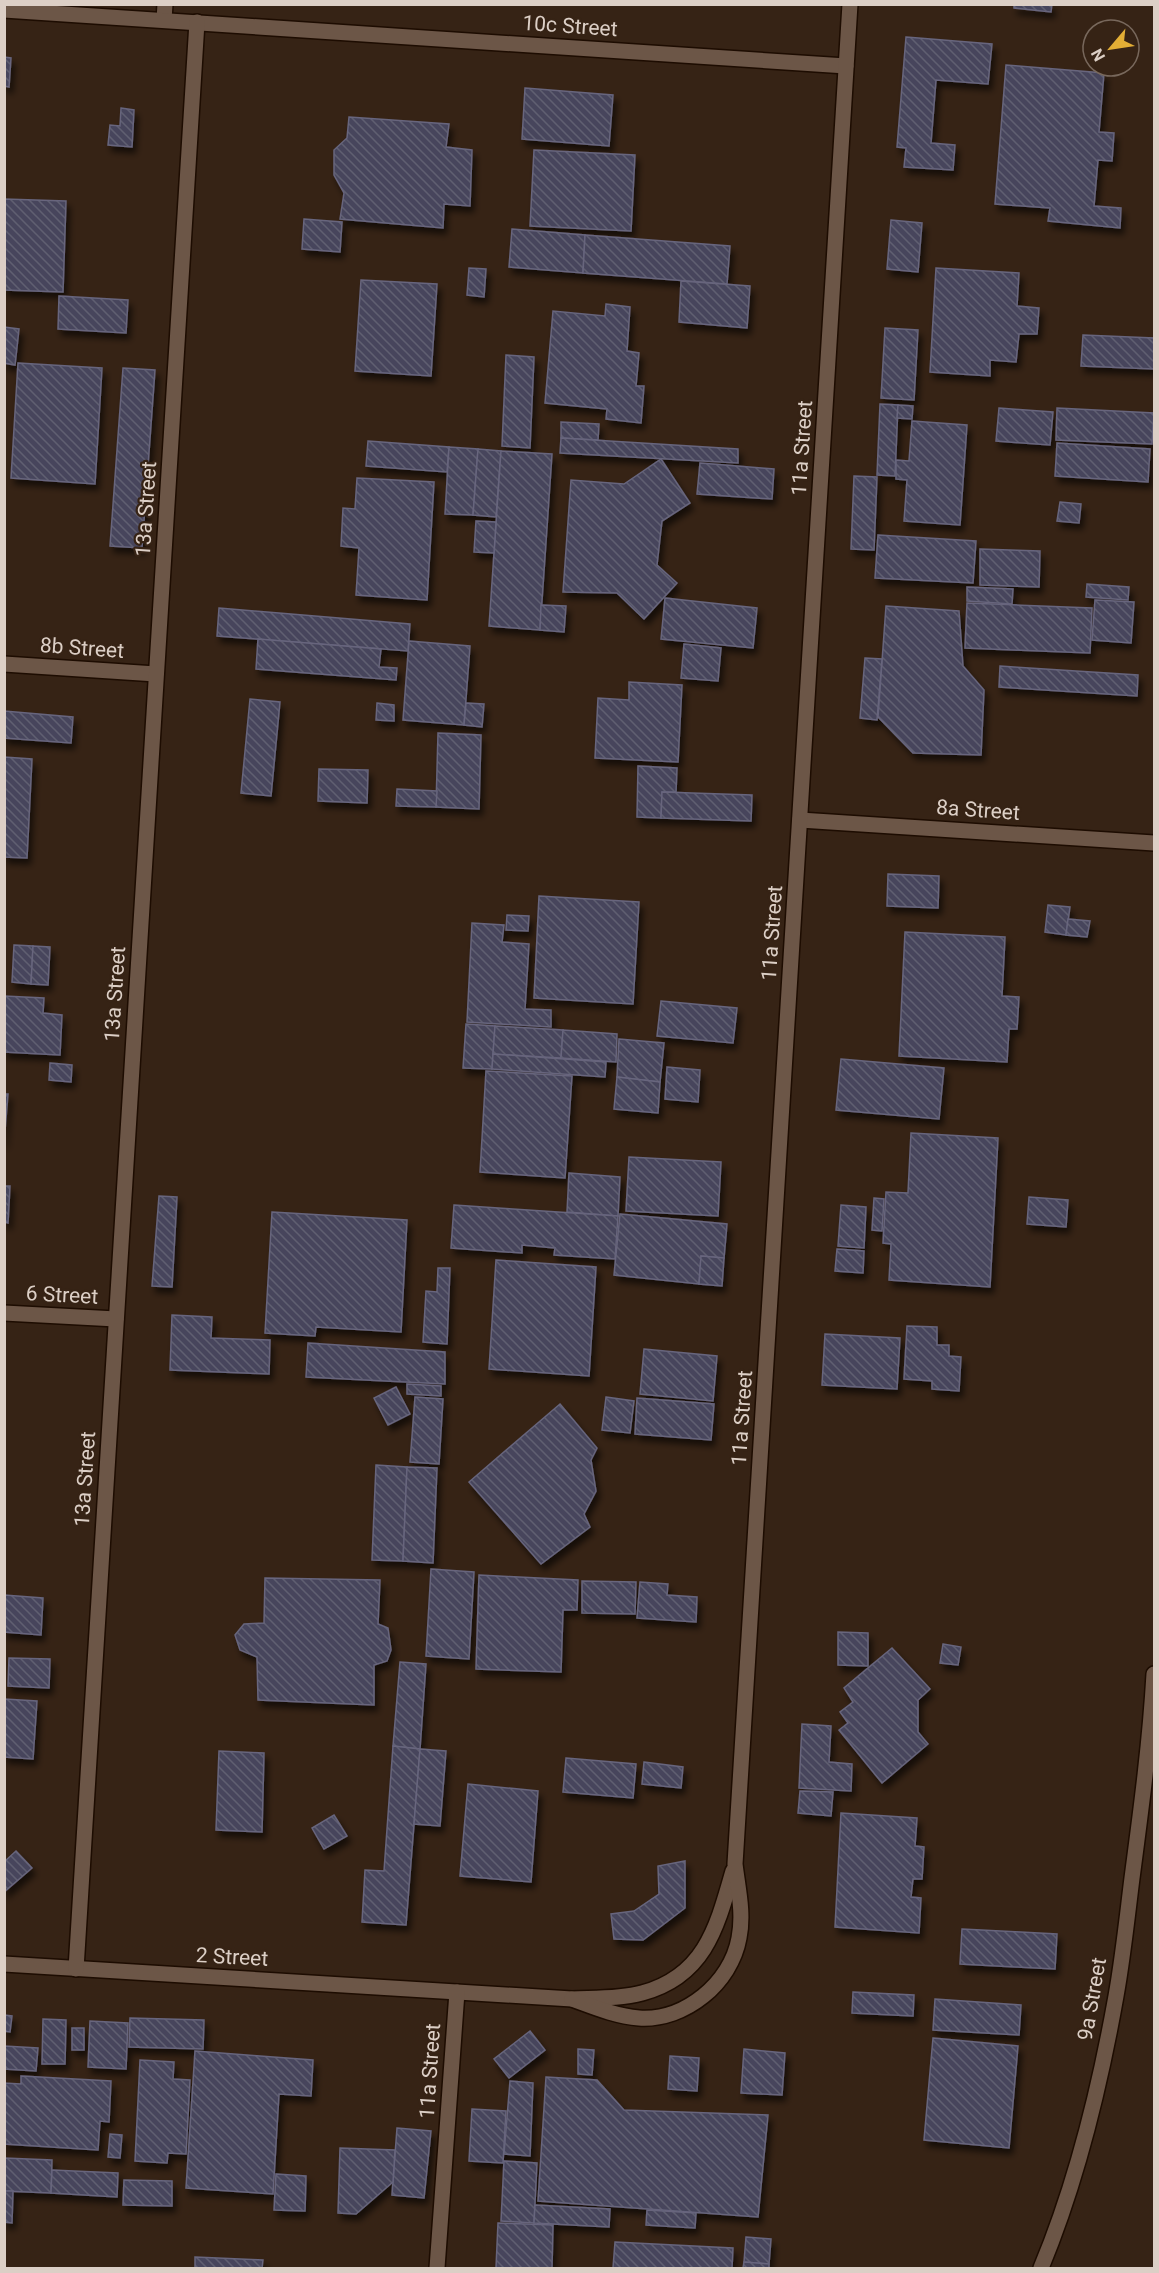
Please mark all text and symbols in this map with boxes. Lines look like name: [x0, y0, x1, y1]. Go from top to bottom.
street label: 10c Street: [522, 11, 618, 41]
north arrow: [1081, 18, 1141, 78]
text: N: [1087, 45, 1109, 65]
street label: 11a Street: [787, 399, 817, 497]
street label: 13a Street: [131, 460, 161, 558]
street label: 8b Street: [39, 633, 125, 663]
street label: 8a Street: [935, 795, 1021, 825]
street label: 11a Street: [757, 884, 787, 982]
street label: 13a Street: [100, 945, 130, 1043]
street label: 6 Street: [25, 1281, 99, 1309]
street label: 11a Street: [727, 1369, 757, 1467]
street label: 13a Street: [70, 1430, 100, 1528]
street label: 2 Street: [195, 1943, 269, 1971]
street label: 9a Street: [1073, 1956, 1111, 2042]
street label: 11a Street: [415, 2022, 445, 2120]

